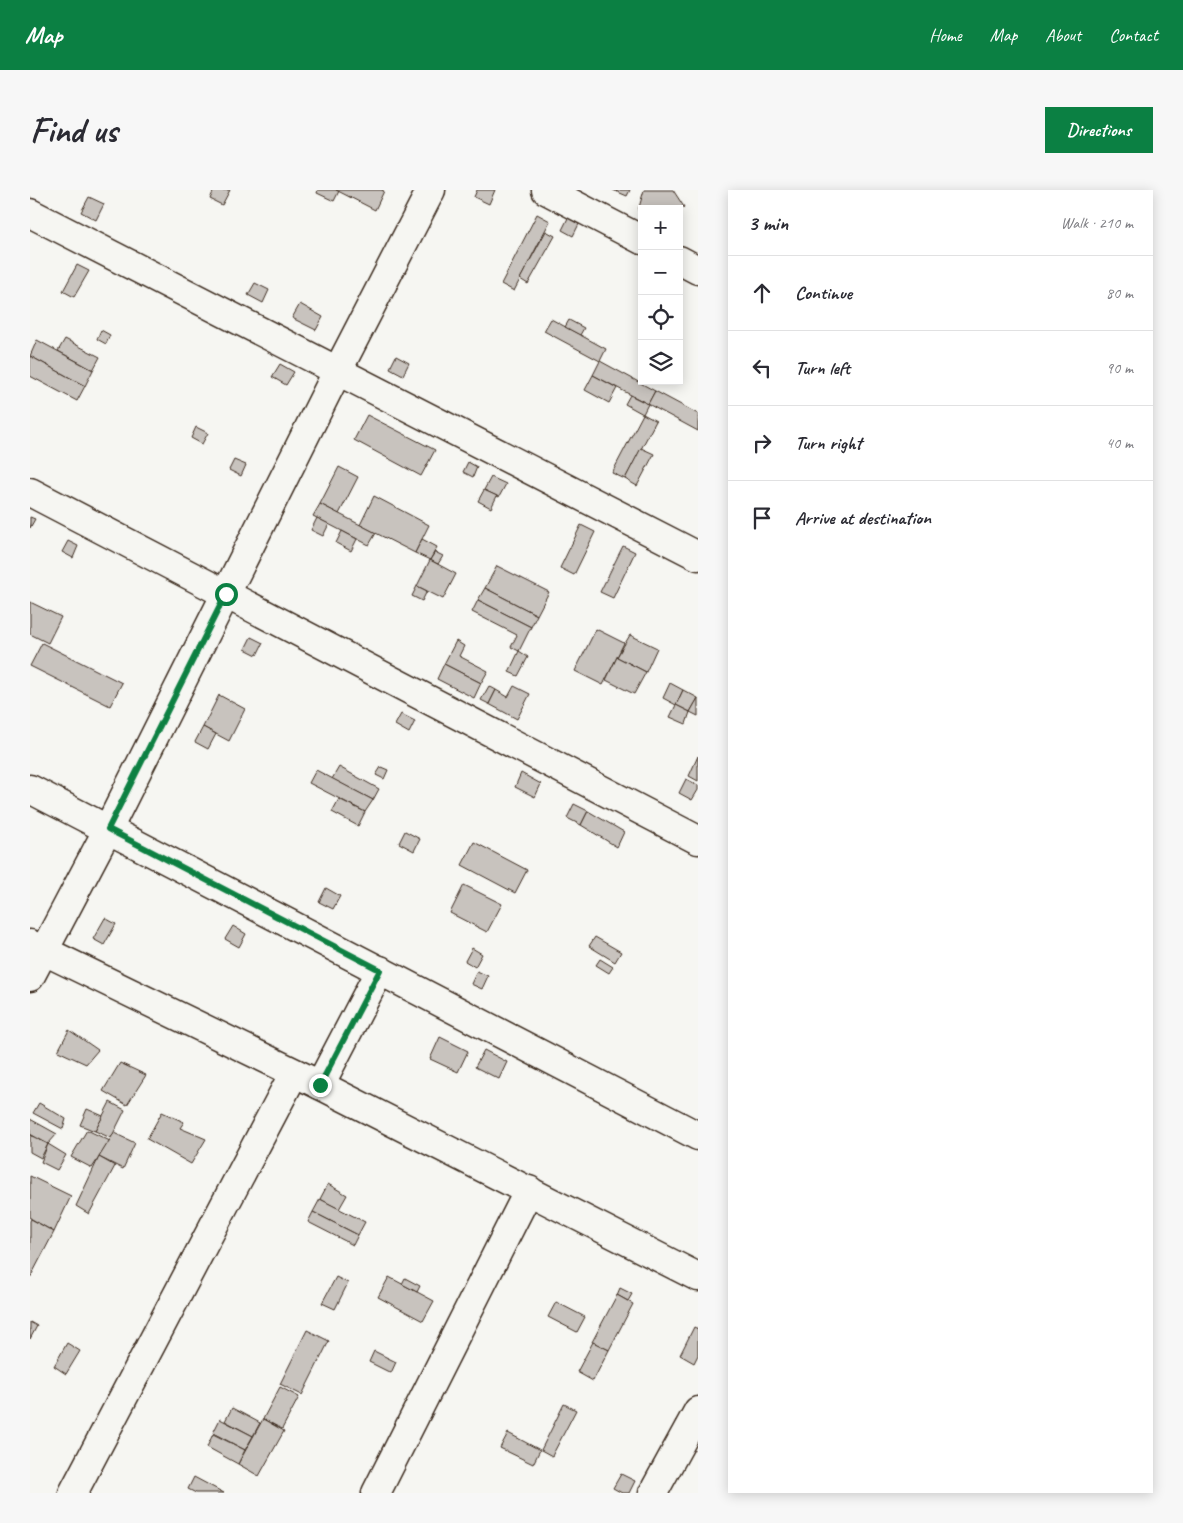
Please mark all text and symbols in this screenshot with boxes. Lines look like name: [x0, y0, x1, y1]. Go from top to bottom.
text: Map: [25, 20, 62, 50]
text: Home: [929, 24, 962, 46]
text: Map: [990, 24, 1017, 46]
text: About: [1045, 24, 1081, 46]
text: Contact: [1109, 24, 1158, 46]
button: Directions: [1045, 107, 1153, 153]
text: Find us: [30, 108, 117, 153]
map controls: [638, 205, 683, 385]
button: +: [638, 205, 683, 250]
text: 3 min: [748, 210, 788, 236]
text: Walk · 210 m: [1061, 213, 1133, 233]
button: −: [638, 250, 683, 295]
icon: ahead: [748, 279, 776, 307]
text: Continue: [795, 281, 852, 305]
text: 80 m: [1106, 283, 1133, 303]
button: locate: [638, 295, 683, 340]
button: layers: [638, 340, 683, 385]
icon: left: [748, 354, 776, 382]
text: Turn left: [795, 356, 850, 380]
text: 90 m: [1106, 358, 1133, 378]
icon: right: [748, 429, 776, 457]
text: Turn right: [795, 431, 862, 455]
text: 40 m: [1106, 433, 1133, 453]
icon: arrive: [748, 504, 776, 532]
text: Arrive at destination: [795, 506, 931, 530]
route start: [215, 583, 238, 606]
route end: [309, 1074, 332, 1097]

